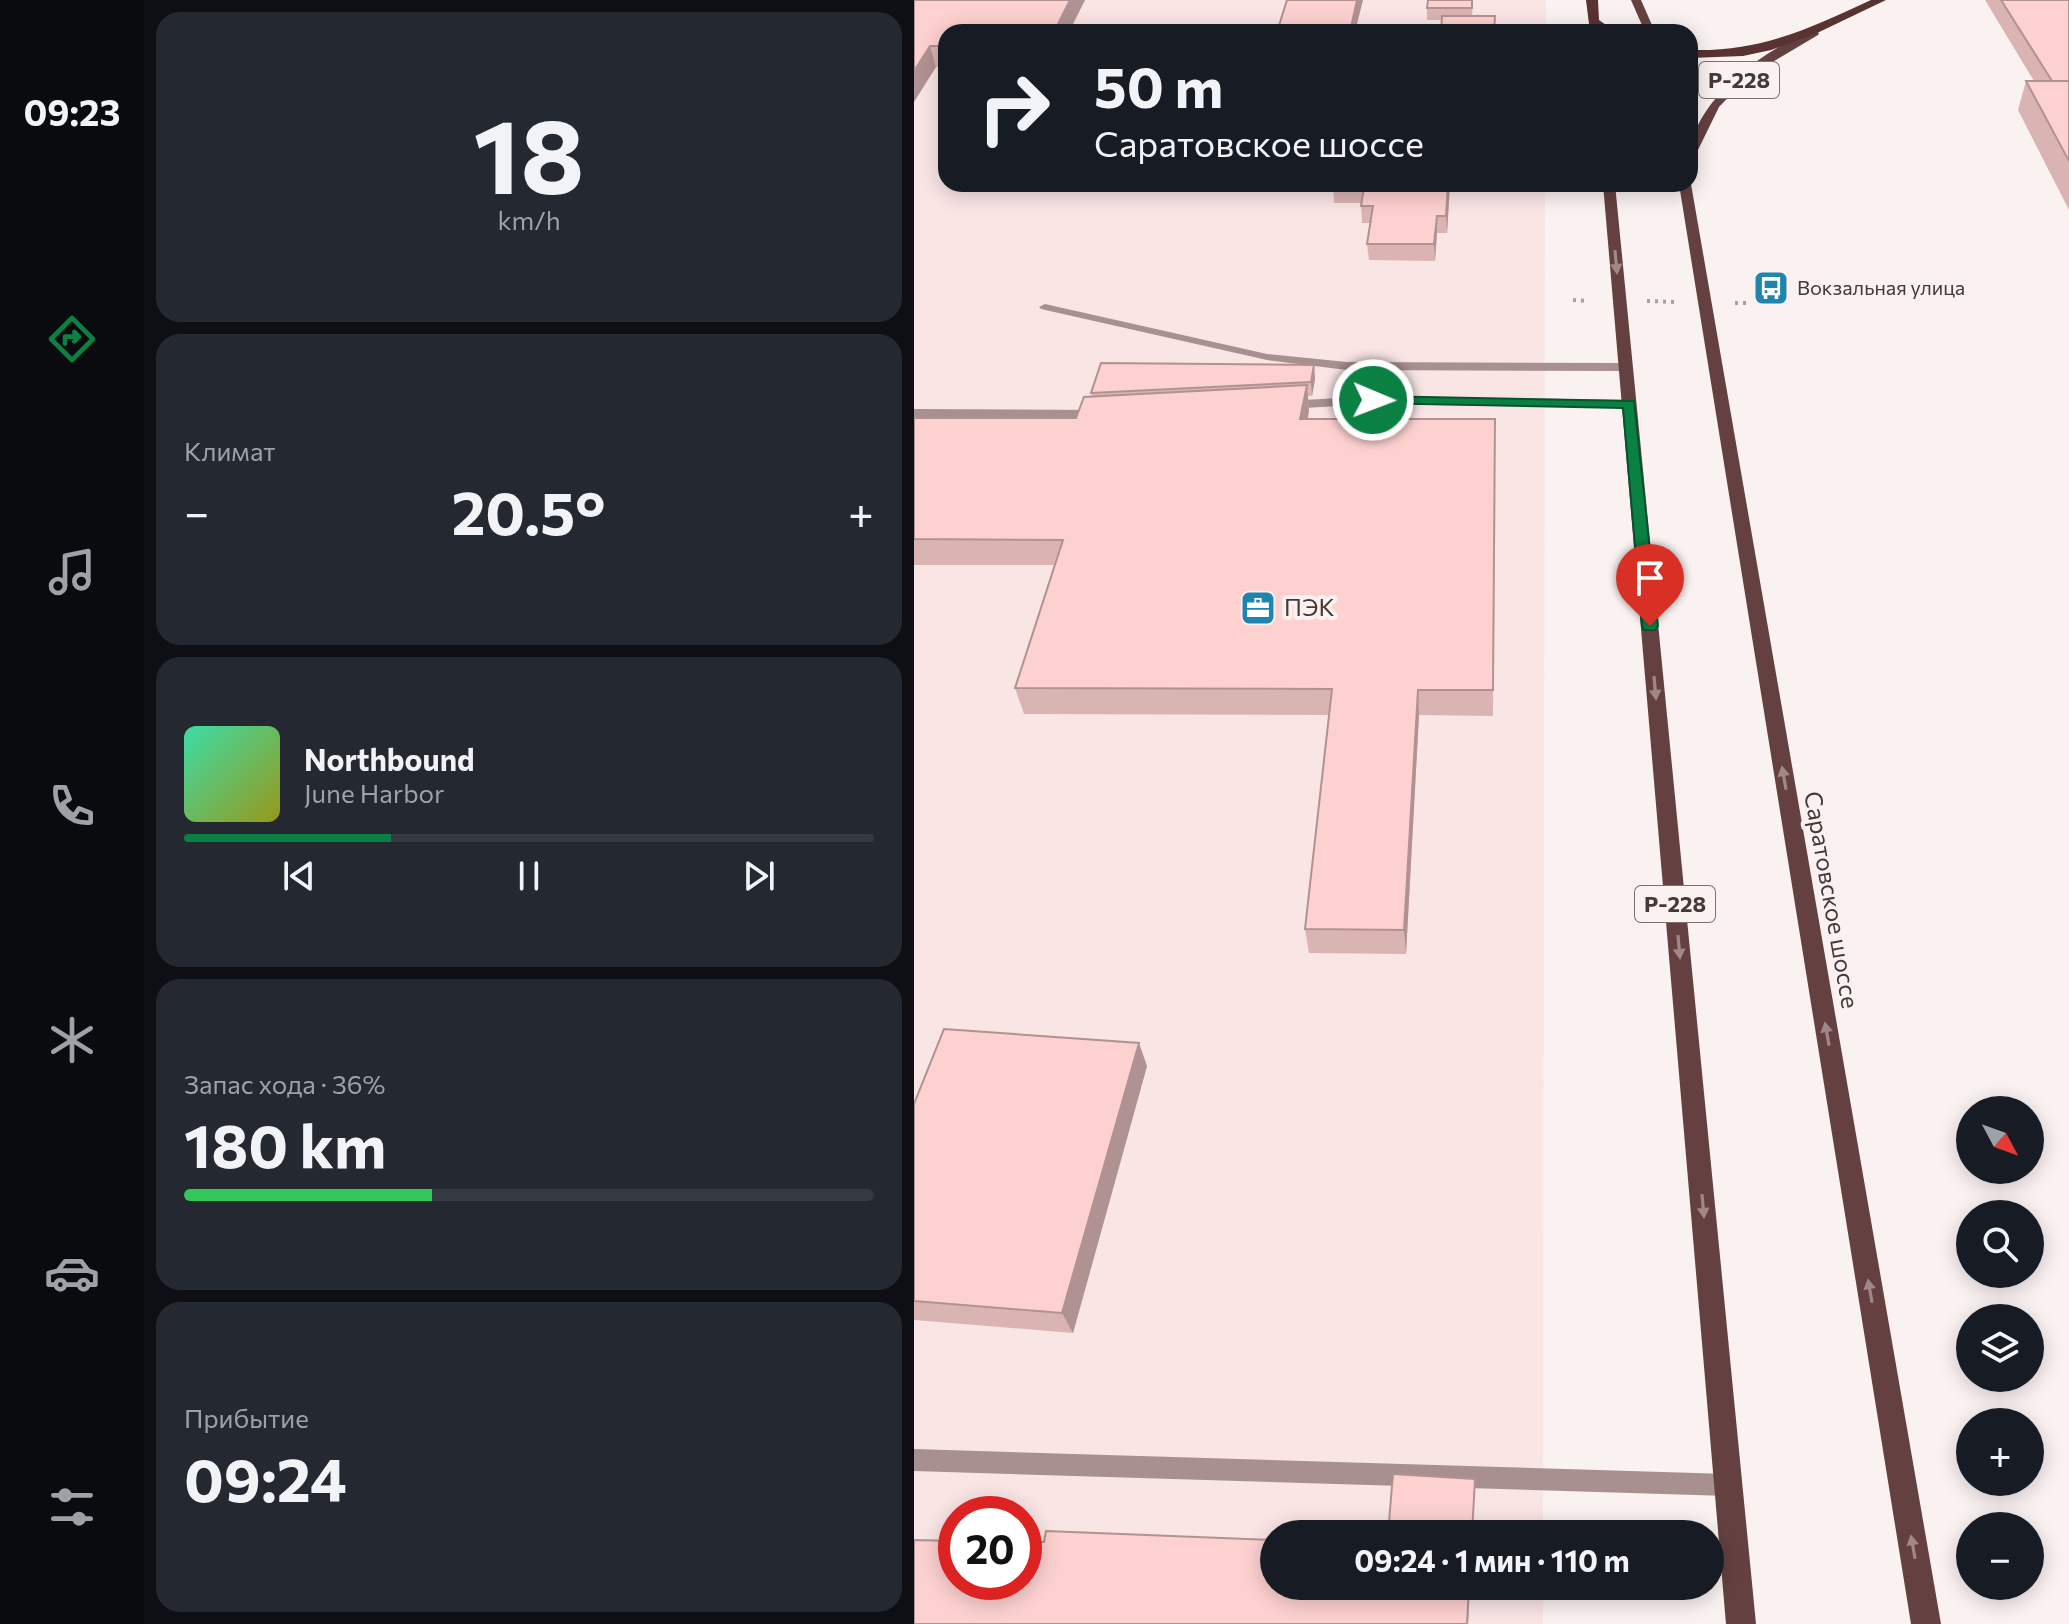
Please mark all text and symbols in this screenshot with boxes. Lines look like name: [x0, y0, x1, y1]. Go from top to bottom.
text: 50 m: [1094, 51, 1223, 120]
icon: right: [962, 56, 1066, 160]
road number: Р-228: [1699, 62, 1779, 98]
text: 18: [473, 88, 585, 215]
text: 09:23: [23, 89, 121, 133]
text: Саратовское шоссе: [1094, 120, 1424, 164]
text: km/h: [497, 204, 561, 235]
one-way arrow: [1610, 250, 1623, 275]
bus stop icon: Вокзальная улица: [1752, 269, 1790, 307]
place label: Вокзальная улица: [1797, 275, 1965, 299]
icon: directions: [44, 311, 100, 367]
position arrow: [1331, 358, 1415, 442]
text: Климат: [184, 435, 276, 466]
text: 20.5°: [452, 474, 606, 547]
text: −: [184, 484, 209, 538]
text: +: [848, 484, 874, 538]
icon: music: [44, 544, 100, 600]
pin: [1616, 544, 1684, 626]
icon: arrive: [1628, 556, 1672, 600]
office icon: ПЭК: [1239, 589, 1277, 627]
place label: ПЭК: [1284, 592, 1335, 621]
one-way arrow: [1649, 676, 1662, 701]
text: Northbound: [304, 740, 475, 777]
one-way arrow: [1777, 765, 1790, 790]
text: June Harbor: [304, 777, 444, 808]
icon: phone: [44, 778, 100, 834]
street label: Саратовское шоссе: [1799, 789, 1866, 1011]
icon: previous: [277, 854, 321, 898]
icon: pause: [507, 854, 551, 898]
icon: next: [737, 854, 781, 898]
road number: Р-228: [1635, 886, 1715, 922]
one-way arrow: [1673, 935, 1686, 960]
icon: climate: [44, 1012, 100, 1068]
one-way arrow: [1821, 1021, 1833, 1046]
text: Запас хода · 36%: [184, 1068, 385, 1099]
north arrow: [1956, 1096, 2044, 1184]
map controls: [1956, 1096, 2044, 1600]
text: 180 km: [184, 1107, 386, 1180]
one-way arrow: [1696, 1194, 1709, 1219]
button: search: [1956, 1200, 2044, 1288]
icon: car: [44, 1245, 100, 1301]
one-way arrow: [1864, 1278, 1876, 1303]
button: layers: [1956, 1304, 2044, 1392]
text: Прибытие: [184, 1402, 309, 1433]
button: +: [1956, 1408, 2044, 1496]
text: 09:24: [184, 1441, 347, 1514]
icon: filters: [44, 1479, 100, 1535]
speed limit sign: 20: [938, 1496, 1042, 1600]
button: −: [1956, 1512, 2044, 1600]
one-way arrow: [1907, 1534, 1919, 1559]
text: 09:24 · 1 мин · 110 m: [1354, 1541, 1630, 1578]

